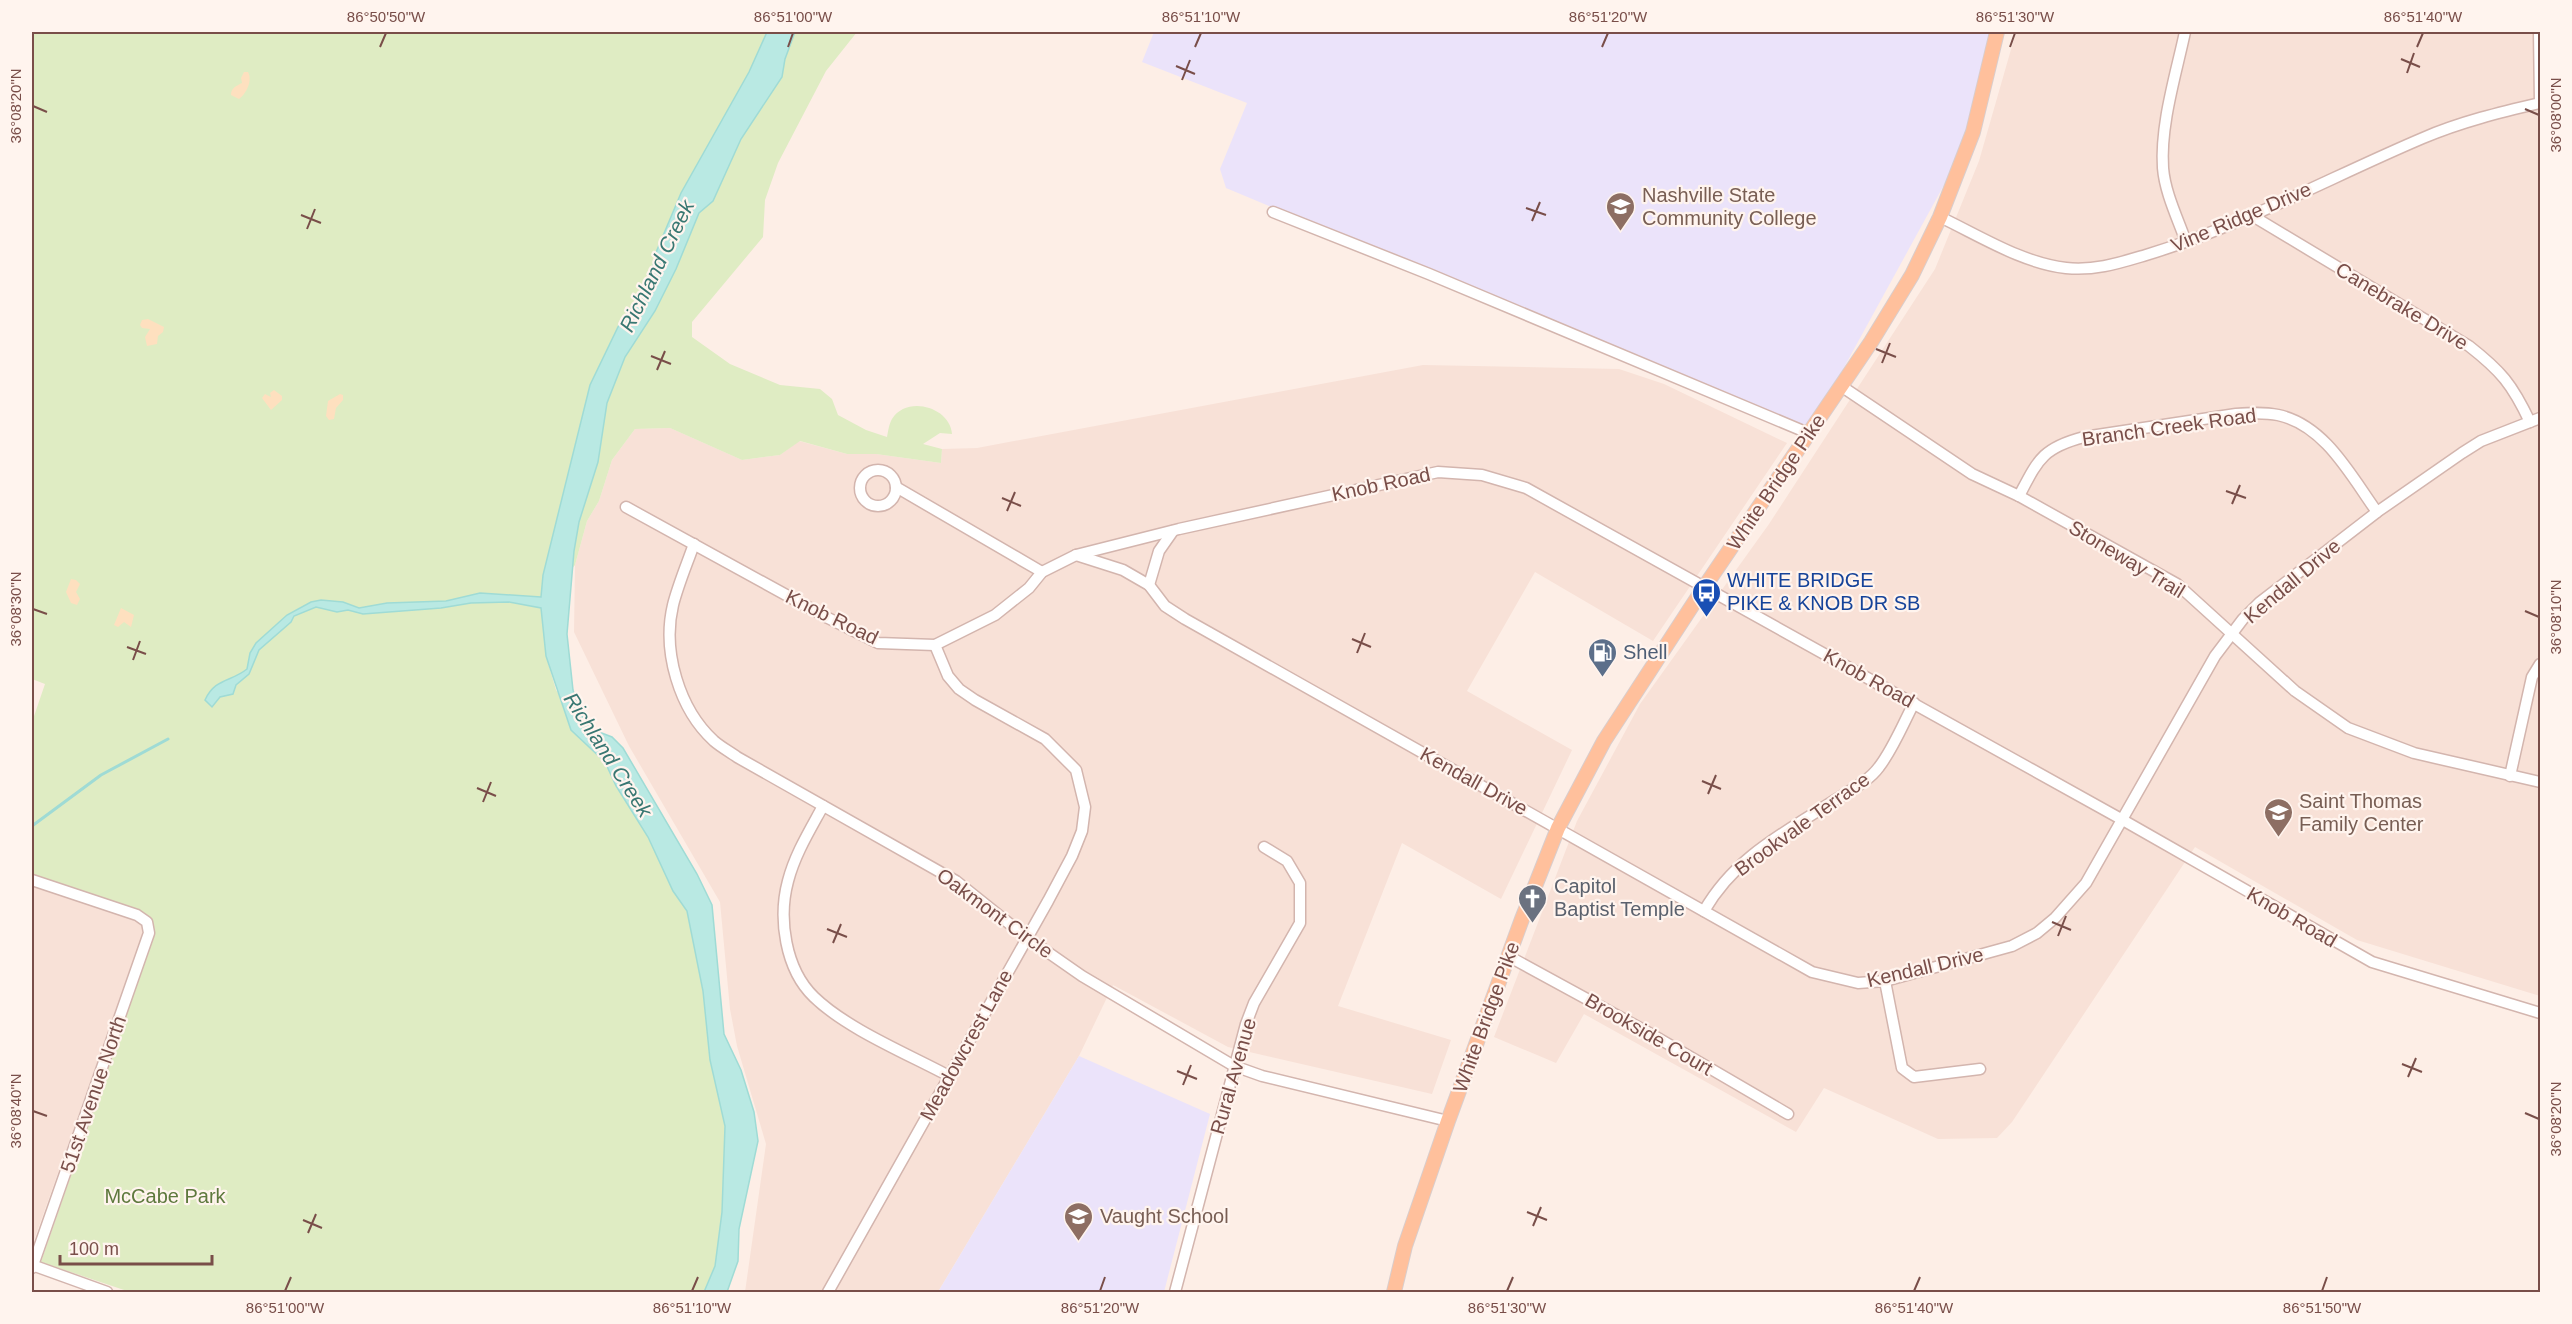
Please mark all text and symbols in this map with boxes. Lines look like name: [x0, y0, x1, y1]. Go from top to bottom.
text: 86°50'50"W: [347, 8, 426, 25]
text: 86°51'00"W: [754, 8, 833, 25]
text: 86°51'10"W: [1162, 8, 1241, 25]
text: 86°51'20"W: [1569, 8, 1648, 25]
text: 86°51'30"W: [1976, 8, 2055, 25]
text: 86°51'40"W: [2384, 8, 2463, 25]
text: 36°08'20"N: [7, 68, 24, 144]
text: 36°08'00"N: [2547, 77, 2564, 153]
street label: Vine Ridge Drive: [2168, 178, 2314, 256]
place label: Nashville State Community College: [1642, 184, 1817, 229]
school or university icon: Nashville State Community College: [1605, 190, 1637, 232]
water label: Richland Creek: [615, 195, 699, 335]
street label: Canebrake Drive: [2332, 258, 2472, 354]
street label: Branch Creek Road: [2080, 404, 2258, 450]
street label: White Bridge Pike: [1722, 410, 1830, 554]
street label: Knob Road: [1330, 463, 1432, 505]
street label: Stoneway Trail: [2065, 516, 2189, 602]
street label: Kendall Drive: [2239, 534, 2345, 628]
place label: WHITE BRIDGE PIKE & KNOB DR SB: [1727, 569, 1920, 614]
text: 36°08'30"N: [7, 571, 24, 647]
bus stop icon: WHITE BRIDGE PIKE & KNOB DR SB: [1690, 576, 1722, 618]
text: 36°08'10"N: [2547, 579, 2564, 655]
street label: Knob Road: [782, 585, 882, 649]
fuel station icon: Shell: [1586, 636, 1618, 678]
place label: Shell: [1623, 641, 1667, 663]
street label: Knob Road: [1820, 644, 1918, 712]
water label: Richland Creek: [560, 688, 658, 822]
street label: Kendall Drive: [1417, 743, 1531, 819]
street label: Brookvale Terrace: [1730, 768, 1874, 880]
place label: Saint Thomas Family Center: [2299, 790, 2424, 835]
school or university icon: Saint Thomas Family Center: [2262, 796, 2294, 838]
street label: Oakmont Circle: [933, 864, 1057, 962]
place label: Capitol Baptist Temple: [1554, 875, 1685, 920]
church icon: Capitol Baptist Temple: [1517, 882, 1549, 924]
street label: Knob Road: [2243, 882, 2341, 952]
street label: White Bridge Pike: [1448, 939, 1524, 1095]
street label: Kendall Drive: [1865, 943, 1985, 991]
street label: Meadowcrest Lane: [915, 966, 1017, 1124]
street label: Brookside Court: [1581, 989, 1717, 1080]
street label: 51st Avenue North: [56, 1013, 130, 1175]
street label: Rural Avenue: [1206, 1015, 1260, 1137]
text: 36°08'40"N: [7, 1073, 24, 1149]
text: 36°08'20"N: [2547, 1081, 2564, 1157]
park label: McCabe Park: [104, 1185, 227, 1207]
school or university icon: Vaught School: [1063, 1200, 1095, 1242]
place label: Vaught School: [1100, 1205, 1229, 1227]
scale bar: [60, 1228, 212, 1266]
text: 100 m: [69, 1239, 119, 1259]
text: 86°51'00"W: [246, 1299, 325, 1316]
text: 86°51'10"W: [653, 1299, 732, 1316]
text: 86°51'20"W: [1061, 1299, 1140, 1316]
text: 86°51'30"W: [1468, 1299, 1547, 1316]
text: 86°51'40"W: [1875, 1299, 1954, 1316]
text: 86°51'50"W: [2283, 1299, 2362, 1316]

